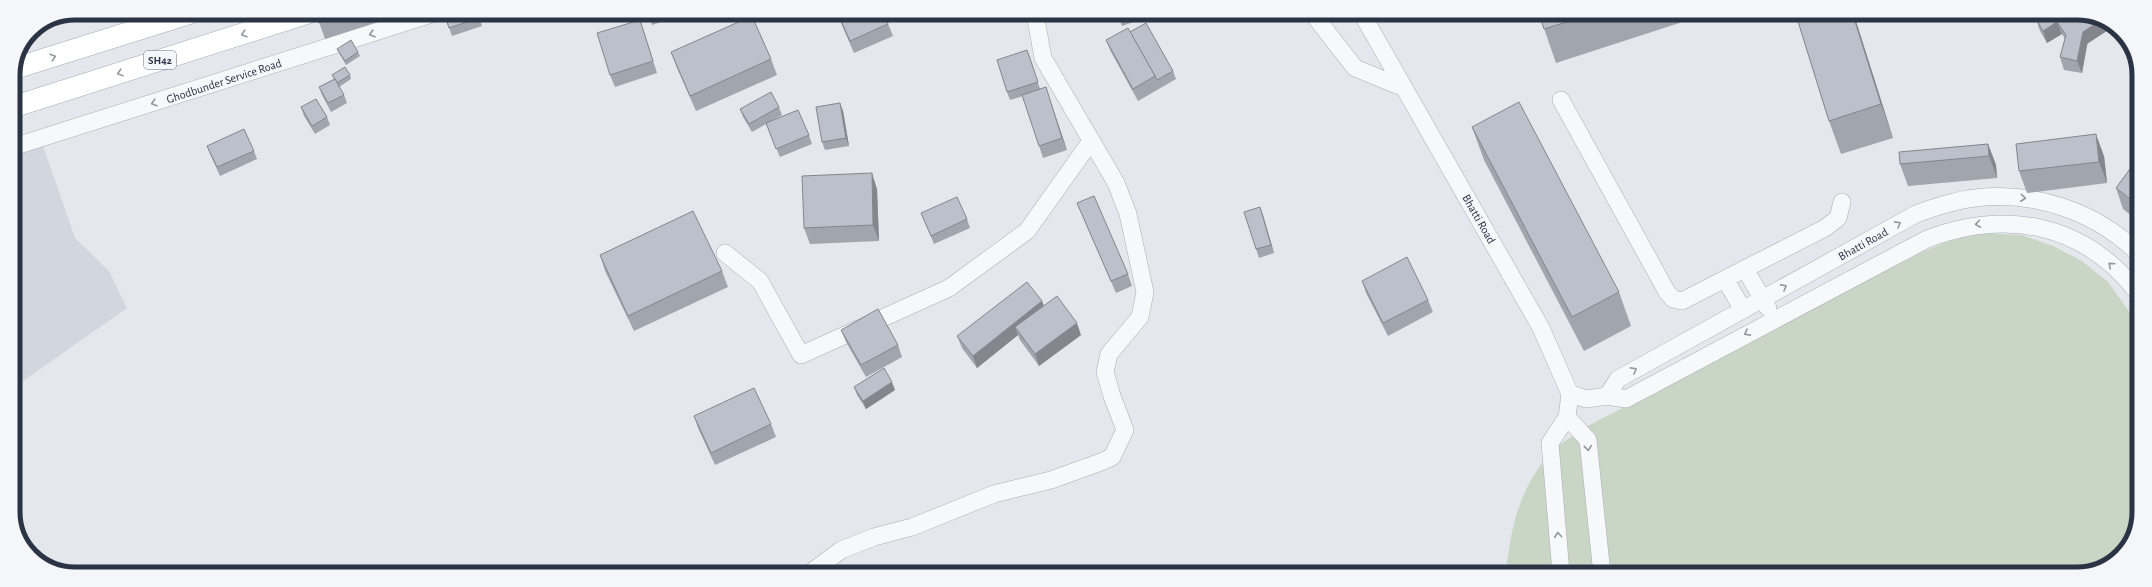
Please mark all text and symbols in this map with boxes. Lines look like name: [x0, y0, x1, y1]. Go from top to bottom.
one-way arrow: [241, 29, 248, 37]
one-way arrow: [368, 29, 375, 38]
road number: SH42: [144, 51, 176, 69]
one-way arrow: [49, 53, 56, 62]
street label: Ghodbunder Service Road: [165, 57, 283, 105]
one-way arrow: [117, 68, 124, 77]
one-way arrow: [151, 98, 158, 107]
street label: Bhatti Road: [1460, 192, 1498, 246]
one-way arrow: [2020, 194, 2026, 203]
one-way arrow: [1975, 220, 1981, 229]
one-way arrow: [1894, 222, 1901, 229]
street label: Bhatti Road: [1836, 226, 1890, 262]
one-way arrow: [2109, 262, 2116, 269]
one-way arrow: [1780, 284, 1788, 291]
one-way arrow: [1744, 329, 1752, 336]
one-way arrow: [1630, 368, 1637, 375]
one-way arrow: [1584, 445, 1593, 452]
one-way arrow: [1553, 532, 1562, 538]

